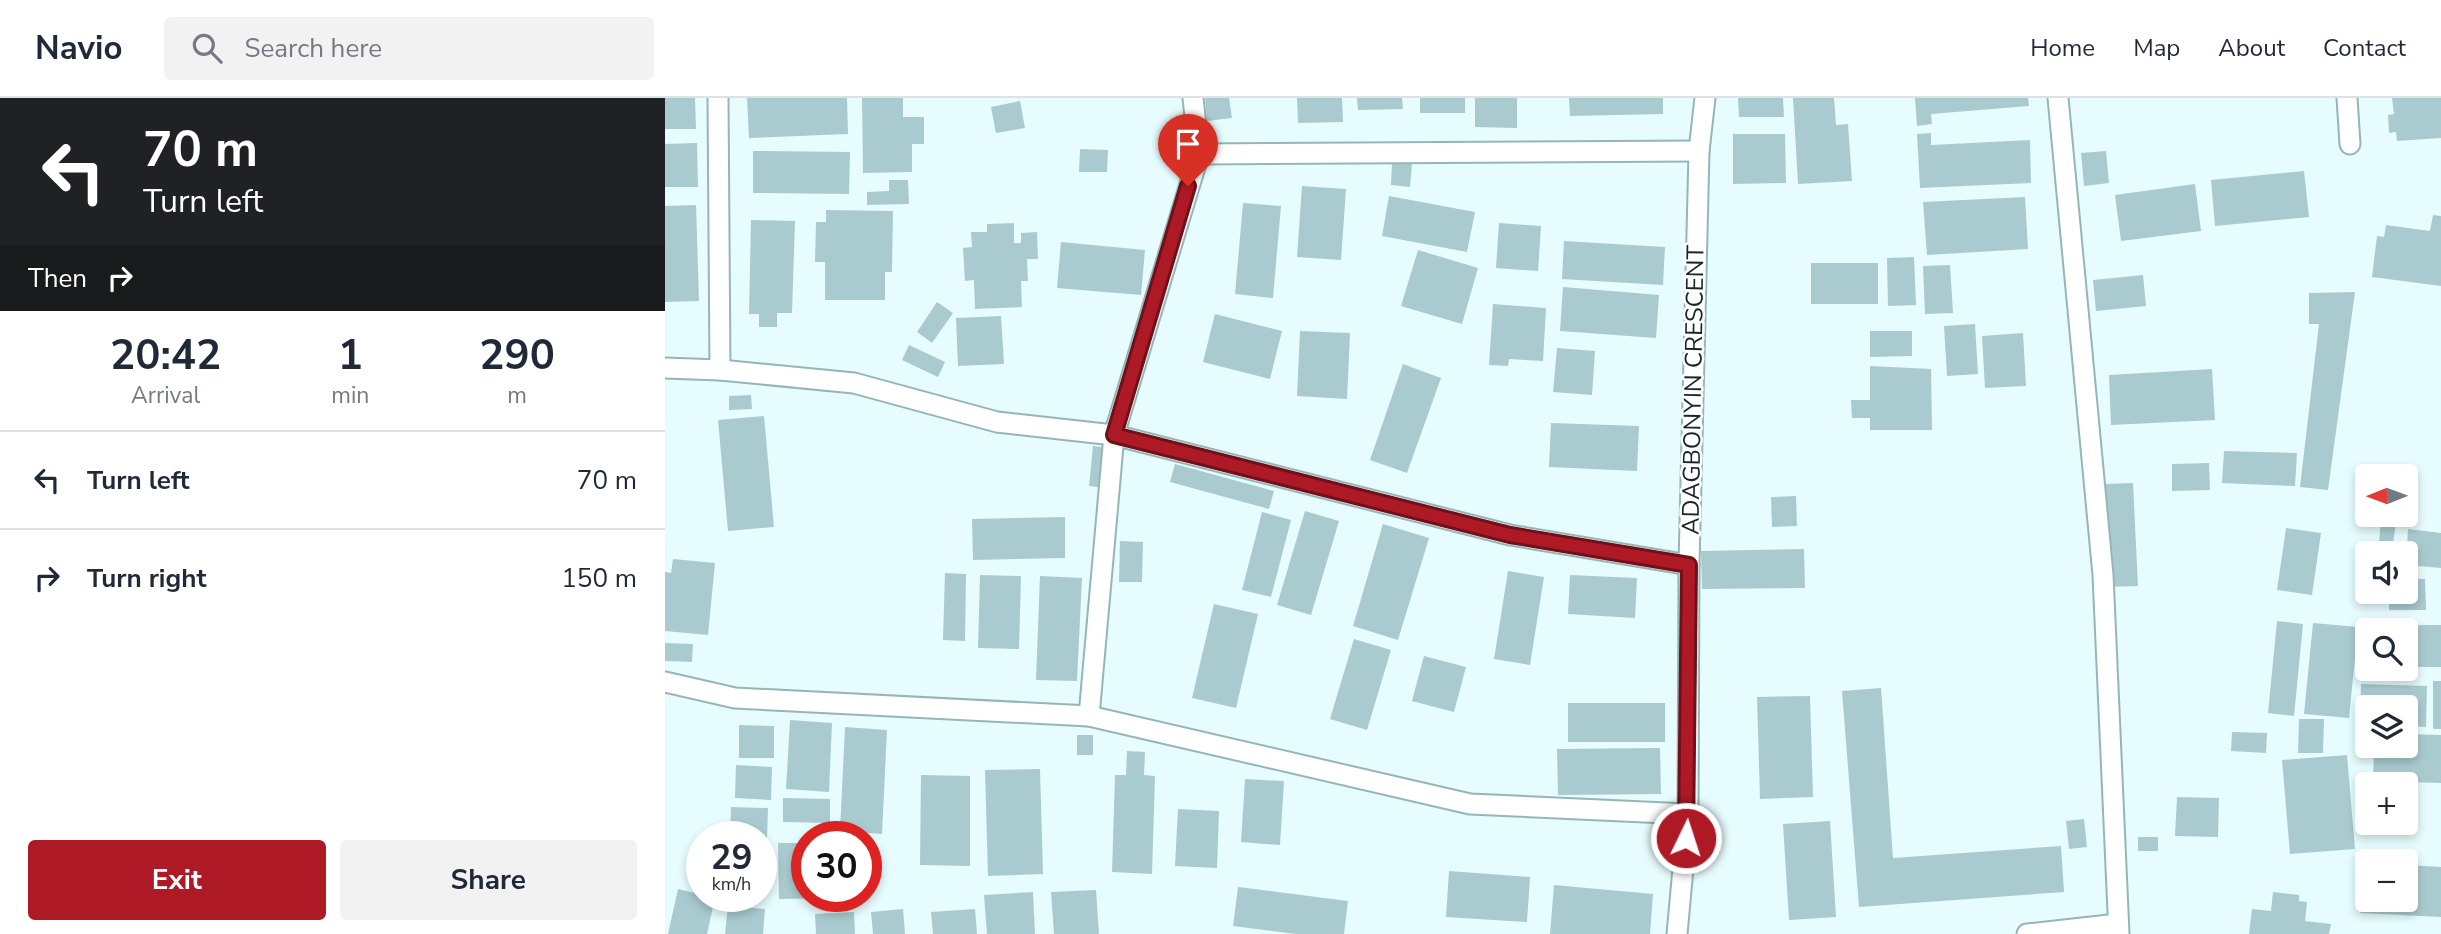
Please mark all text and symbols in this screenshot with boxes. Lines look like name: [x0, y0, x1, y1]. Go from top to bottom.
search box: [164, 17, 654, 80]
text: Navio: [35, 26, 122, 71]
icon: search: [188, 29, 226, 67]
text: Search here: [244, 31, 382, 66]
text: Home: [2030, 32, 2095, 64]
text: Map: [2133, 32, 2180, 64]
text: About: [2218, 32, 2285, 64]
text: Contact: [2323, 32, 2406, 64]
pin: [1158, 114, 1218, 186]
text: 70 m: [143, 116, 258, 183]
icon: arrive: [1169, 125, 1207, 163]
icon: left: [28, 126, 119, 217]
text: Turn left: [143, 180, 263, 223]
street label: ADAGBONYIN CRESCENT: [1674, 244, 1712, 535]
icon: right: [101, 259, 139, 297]
text: Then: [28, 261, 87, 296]
text: 20:42: [110, 327, 221, 384]
text: 1: [338, 327, 363, 384]
text: 290: [479, 327, 555, 384]
text: Arrival: [131, 380, 200, 411]
text: min: [331, 380, 369, 411]
text: m: [507, 380, 527, 411]
icon: left: [28, 461, 66, 499]
text: Turn left: [87, 463, 190, 498]
text: 70 m: [577, 463, 637, 498]
north arrow: [2355, 464, 2419, 527]
map controls: [2355, 464, 2418, 912]
button: sound: [2355, 541, 2418, 604]
icon: right: [28, 559, 66, 597]
text: Turn right: [87, 561, 206, 596]
text: 150 m: [561, 561, 637, 596]
button: search: [2355, 618, 2418, 681]
button: layers: [2355, 695, 2418, 758]
button: +: [2355, 772, 2418, 835]
position arrow: [1649, 801, 1723, 875]
speed limit sign: 30: [791, 821, 882, 912]
text: 29: [710, 834, 753, 881]
button: Exit: [28, 840, 326, 920]
button: Share: [340, 840, 637, 920]
button: −: [2355, 849, 2418, 912]
text: km/h: [712, 872, 751, 896]

